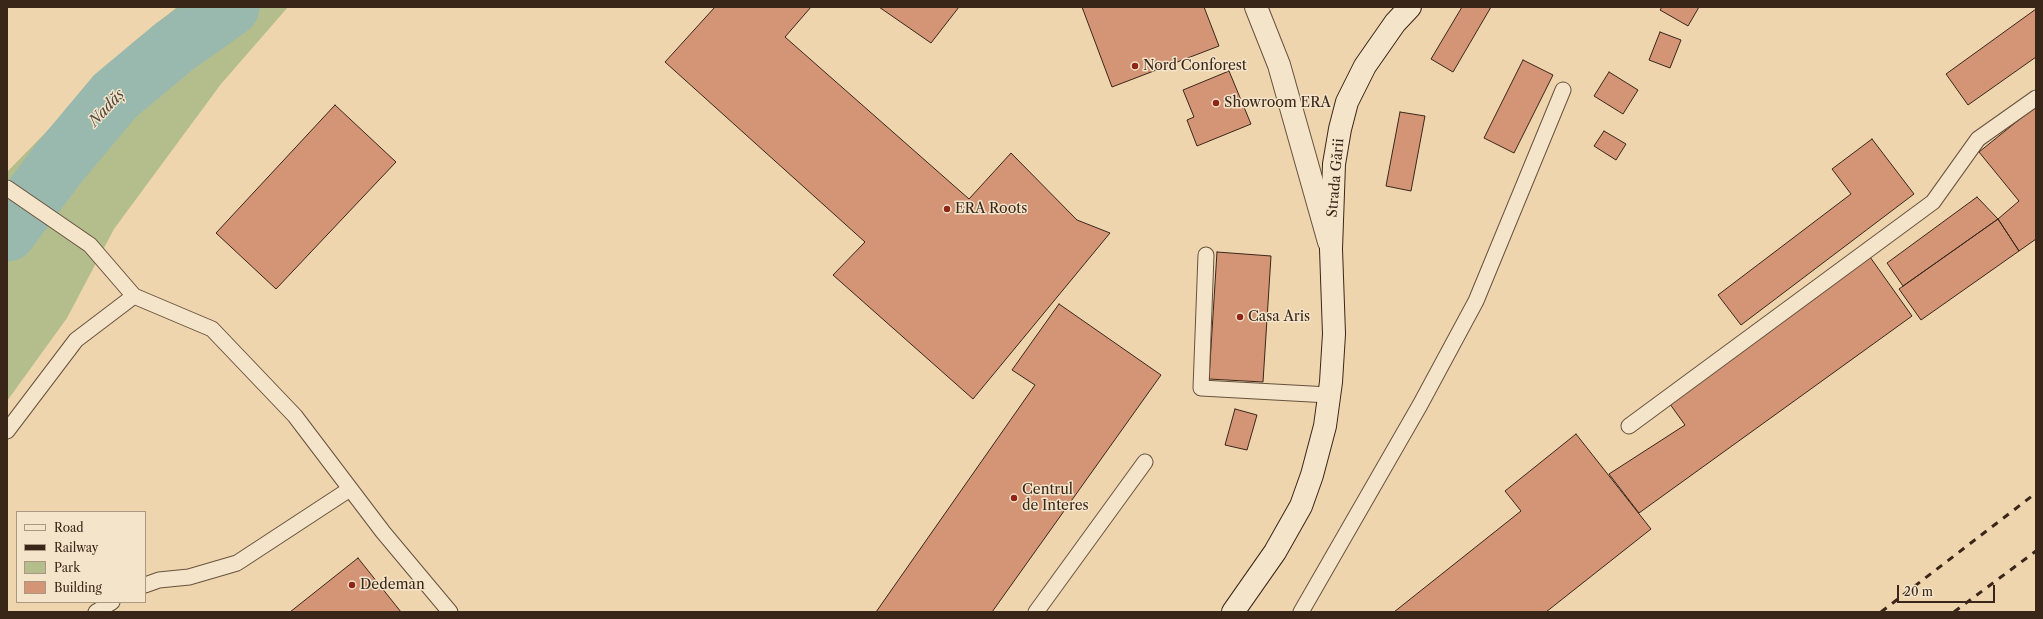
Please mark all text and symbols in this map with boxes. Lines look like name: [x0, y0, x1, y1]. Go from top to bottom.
place label: Nord Conforest: [1143, 58, 1247, 74]
marker: Nord Conforest: [1130, 61, 1140, 71]
water label: Nadăș: [85, 86, 129, 130]
place label: Showroom ERA: [1224, 95, 1331, 111]
marker: Showroom ERA: [1211, 98, 1221, 108]
street label: Strada Gării: [1324, 138, 1348, 218]
place label: ERA Roots: [955, 201, 1027, 217]
marker: ERA Roots: [942, 204, 952, 214]
place label: Casa Aris: [1248, 309, 1310, 325]
marker: Casa Aris: [1235, 312, 1245, 322]
place label: Centrul de Interes: [1022, 482, 1089, 514]
marker: Centrul de Interes: [1009, 493, 1019, 503]
legend: [16, 511, 146, 603]
text: Road: [54, 520, 84, 535]
text: Railway: [54, 540, 99, 555]
text: Park: [54, 560, 80, 575]
place label: Dedeman: [360, 577, 425, 593]
scale bar: [1899, 577, 1997, 603]
text: Building: [54, 580, 102, 595]
marker: Dedeman: [347, 580, 357, 590]
text: 20 m: [1904, 584, 1933, 599]

